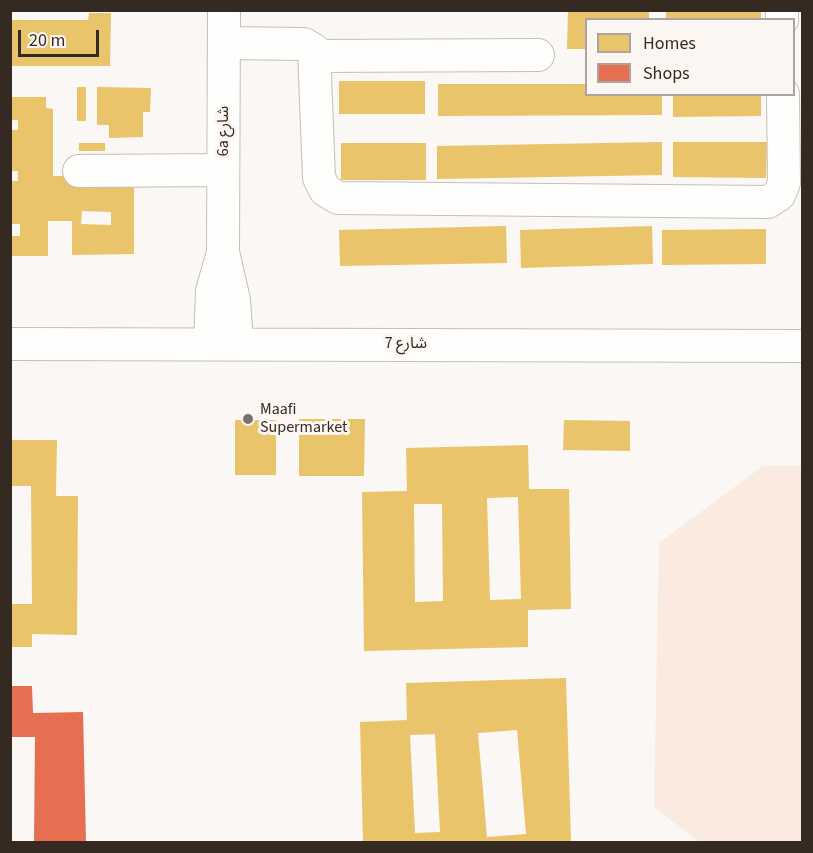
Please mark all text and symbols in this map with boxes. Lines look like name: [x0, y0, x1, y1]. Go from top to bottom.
scale bar: [21, 18, 102, 56]
legend: [585, 18, 795, 96]
text: 20 m: [29, 28, 65, 53]
text: Homes: [643, 31, 696, 56]
text: Shops: [643, 61, 690, 86]
street label: 6a شارع: [214, 106, 234, 156]
street label: شارع 7: [385, 334, 427, 354]
place label: Maafi Supermarket: [260, 400, 347, 438]
marker: Maafi Supermarket: [241, 412, 255, 426]

